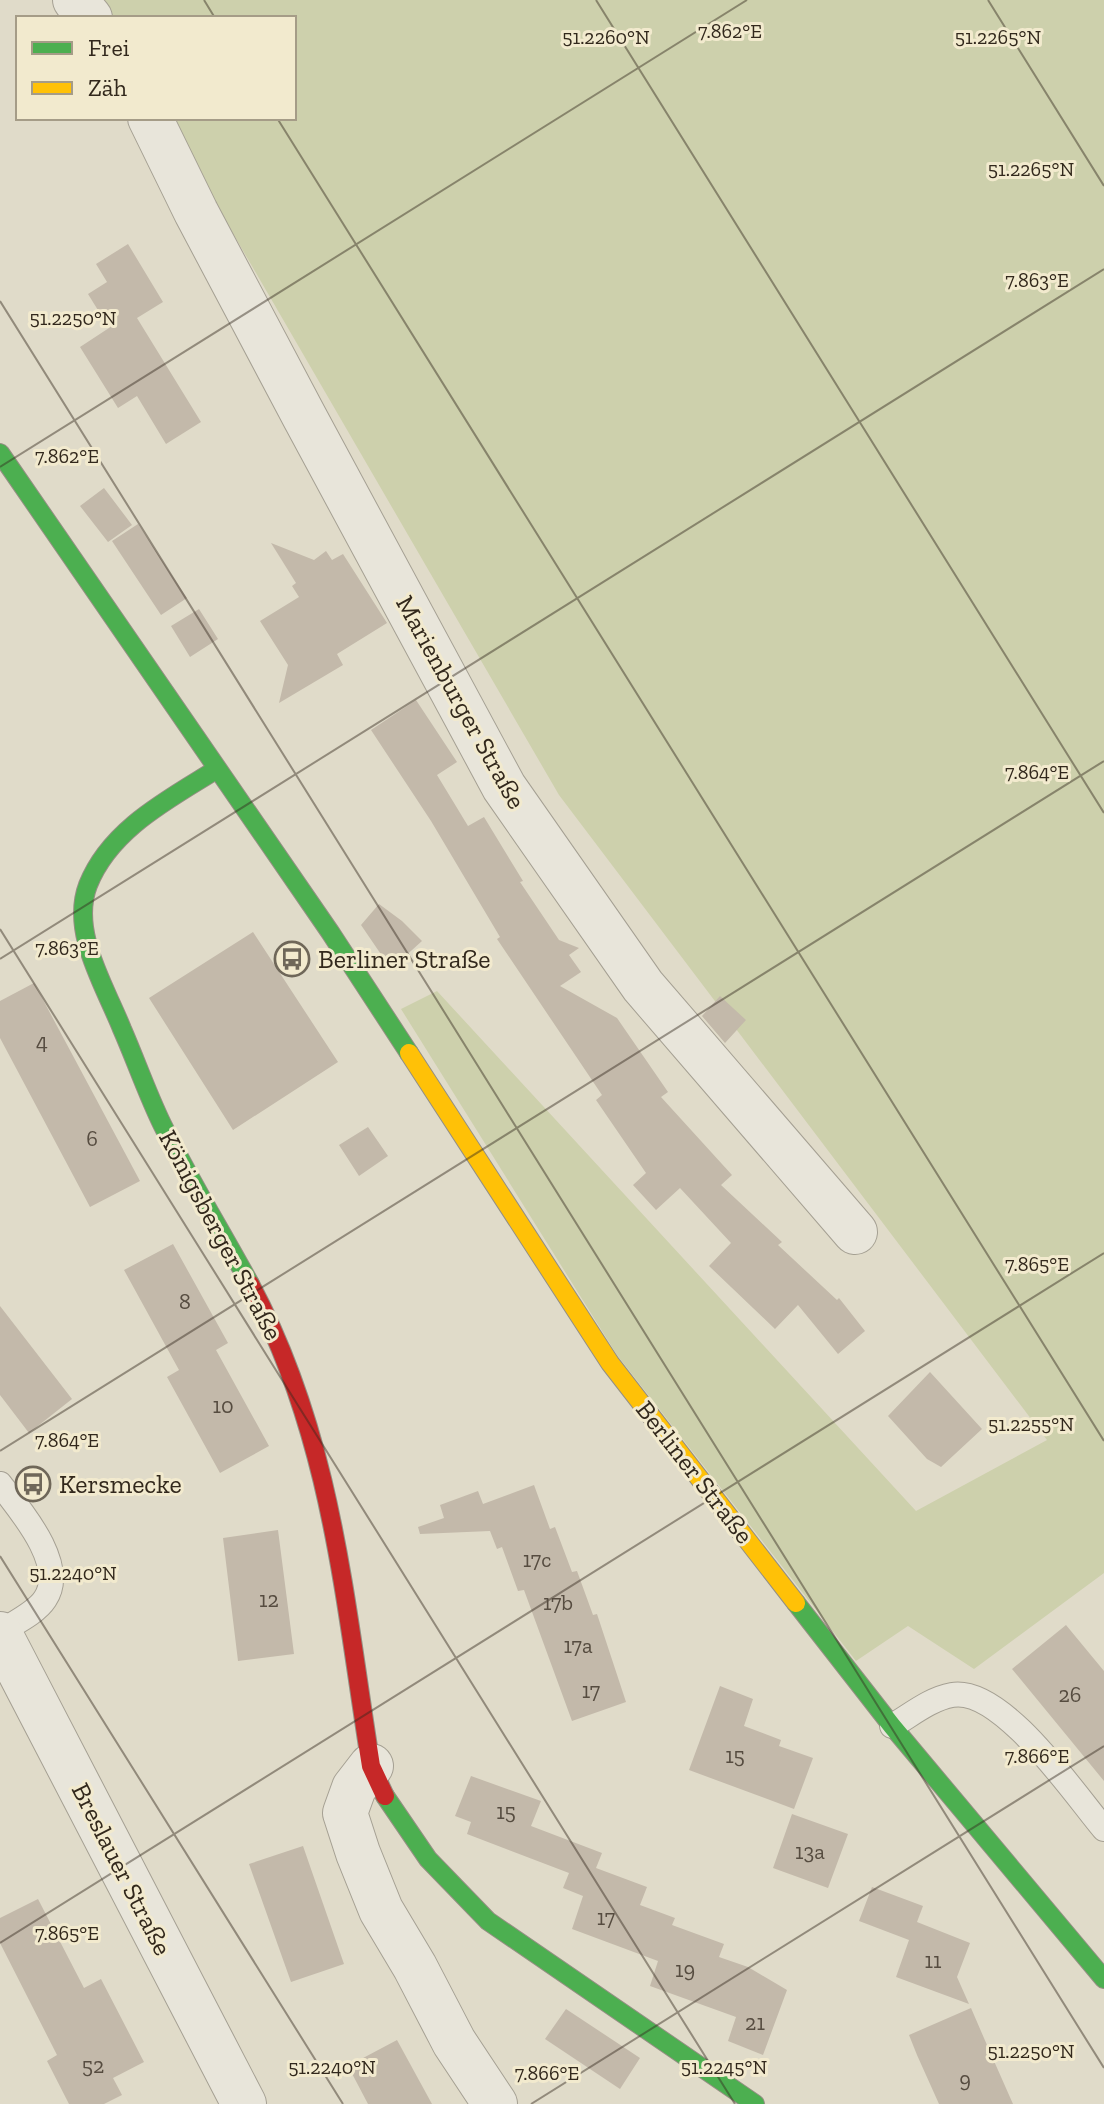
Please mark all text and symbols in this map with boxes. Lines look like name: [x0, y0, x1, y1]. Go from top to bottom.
legend: [16, 16, 296, 120]
text: 7.862°E: [698, 19, 762, 43]
text: 51.2260°N: [562, 25, 650, 49]
text: 51.2265°N: [955, 25, 1041, 49]
text: Frei: [88, 33, 130, 62]
text: Zäh: [88, 73, 127, 102]
text: 51.2265°N: [988, 157, 1074, 181]
text: 7.863°E: [1005, 268, 1069, 292]
text: 51.2250°N: [29, 306, 117, 330]
text: 7.862°E: [35, 444, 99, 468]
street label: Marienburger Straße: [389, 590, 533, 814]
text: 7.864°E: [1005, 760, 1069, 784]
text: 7.863°E: [35, 936, 99, 960]
bus stop icon: Berliner Straße: [273, 940, 311, 978]
place label: Berliner Straße: [318, 943, 491, 975]
house number: 4: [36, 1028, 48, 1055]
street label: Königsberger Straße: [152, 1124, 290, 1346]
house number: 6: [86, 1125, 98, 1152]
text: 7.865°E: [1005, 1252, 1069, 1276]
house number: 8: [179, 1288, 191, 1315]
house number: 10: [212, 1392, 234, 1419]
street label: Berliner Straße: [629, 1394, 761, 1550]
text: 51.2255°N: [988, 1412, 1074, 1436]
text: 7.864°E: [35, 1428, 99, 1452]
bus stop icon: Kersmecke: [14, 1465, 52, 1503]
place label: Kersmecke: [59, 1468, 182, 1500]
house number: 17c: [523, 1546, 551, 1573]
text: 51.2240°N: [29, 1561, 117, 1585]
house number: 12: [259, 1586, 279, 1613]
house number: 17b: [543, 1589, 573, 1616]
house number: 17a: [563, 1632, 593, 1659]
house number: 17: [582, 1677, 601, 1704]
house number: 26: [1058, 1681, 1082, 1708]
house number: 15: [725, 1742, 745, 1769]
text: 7.866°E: [1005, 1744, 1069, 1768]
street label: Breslauer Straße: [65, 1778, 179, 1960]
house number: 15: [496, 1798, 516, 1825]
house number: 13a: [795, 1838, 825, 1865]
house number: 17: [597, 1904, 616, 1931]
text: 7.865°E: [35, 1921, 99, 1945]
house number: 11: [925, 1947, 942, 1974]
house number: 19: [675, 1956, 695, 1983]
house number: 21: [745, 2009, 765, 2036]
text: 51.2250°N: [987, 2039, 1075, 2063]
house number: 52: [82, 2052, 104, 2079]
text: 51.2240°N: [288, 2055, 376, 2079]
text: 51.2245°N: [681, 2055, 767, 2079]
text: 7.866°E: [515, 2061, 579, 2085]
house number: 9: [959, 2066, 971, 2093]

